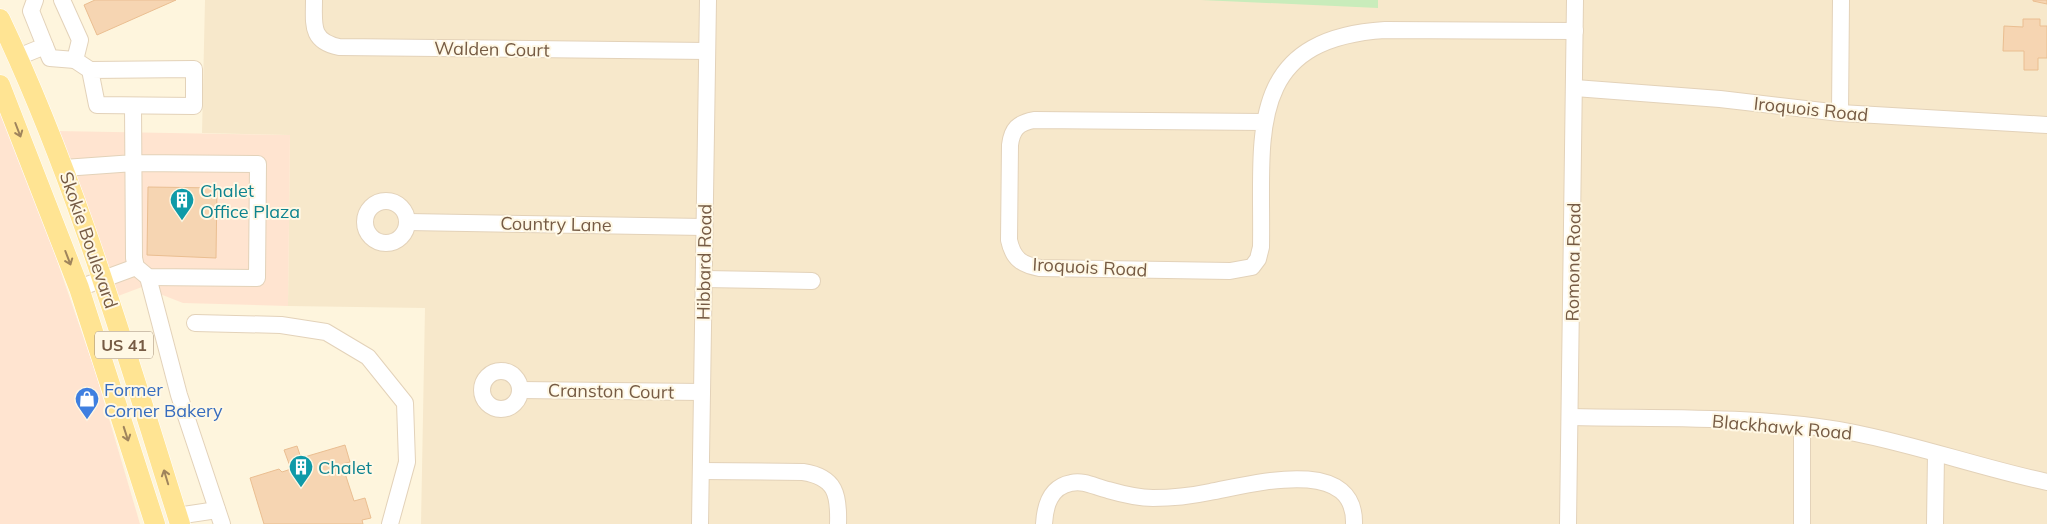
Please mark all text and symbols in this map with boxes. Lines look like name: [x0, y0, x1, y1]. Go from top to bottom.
street label: Walden Court: [434, 36, 550, 62]
street label: Iroquois Road: [1753, 92, 1869, 126]
one-way arrow: [14, 122, 23, 137]
street label: Skokie Boulevard: [55, 169, 123, 311]
place label: Chalet Office Plaza: [200, 179, 300, 223]
building icon: Chalet Office Plaza: [169, 187, 195, 221]
street label: Romona Road: [1560, 202, 1586, 322]
street label: Hibbard Road: [691, 204, 717, 320]
street label: Country Lane: [500, 212, 612, 236]
one-way arrow: [64, 250, 73, 265]
street label: Iroquois Road: [1032, 253, 1148, 281]
road number: US 41: [95, 332, 153, 358]
place label: Former Corner Bakery: [104, 378, 223, 422]
street label: Cranston Court: [548, 378, 674, 404]
shop icon: Former Corner Bakery: [74, 386, 100, 420]
street label: Blackhawk Road: [1711, 409, 1853, 445]
one-way arrow: [122, 426, 131, 442]
building icon: Chalet: [288, 454, 314, 488]
place label: Chalet: [318, 456, 372, 479]
one-way arrow: [160, 470, 170, 486]

